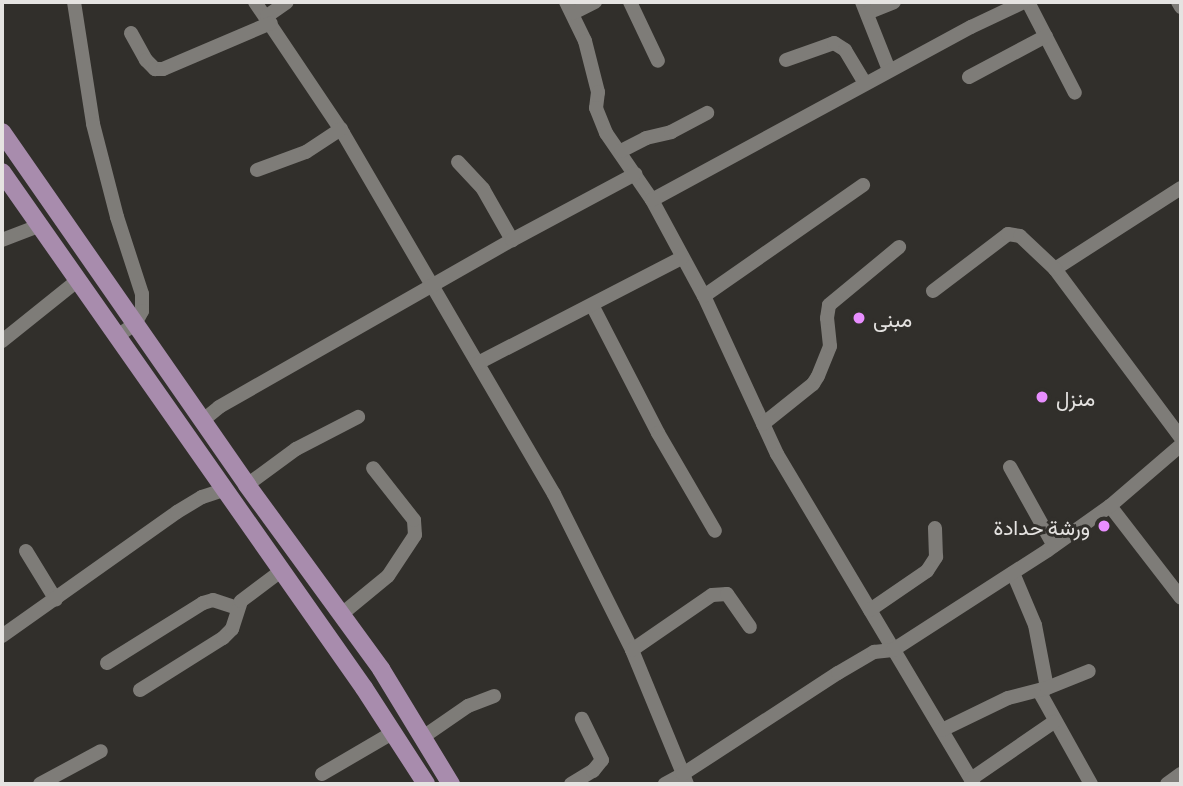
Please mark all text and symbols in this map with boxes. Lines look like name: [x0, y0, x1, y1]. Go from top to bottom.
place label: مبنى: [873, 305, 912, 331]
marker: مبنى: [851, 310, 867, 326]
place label: منزل: [1056, 384, 1095, 410]
marker: منزل: [1034, 389, 1050, 405]
place label: ورشة حدادة: [994, 513, 1090, 539]
marker: ورشة حدادة: [1096, 518, 1112, 534]

